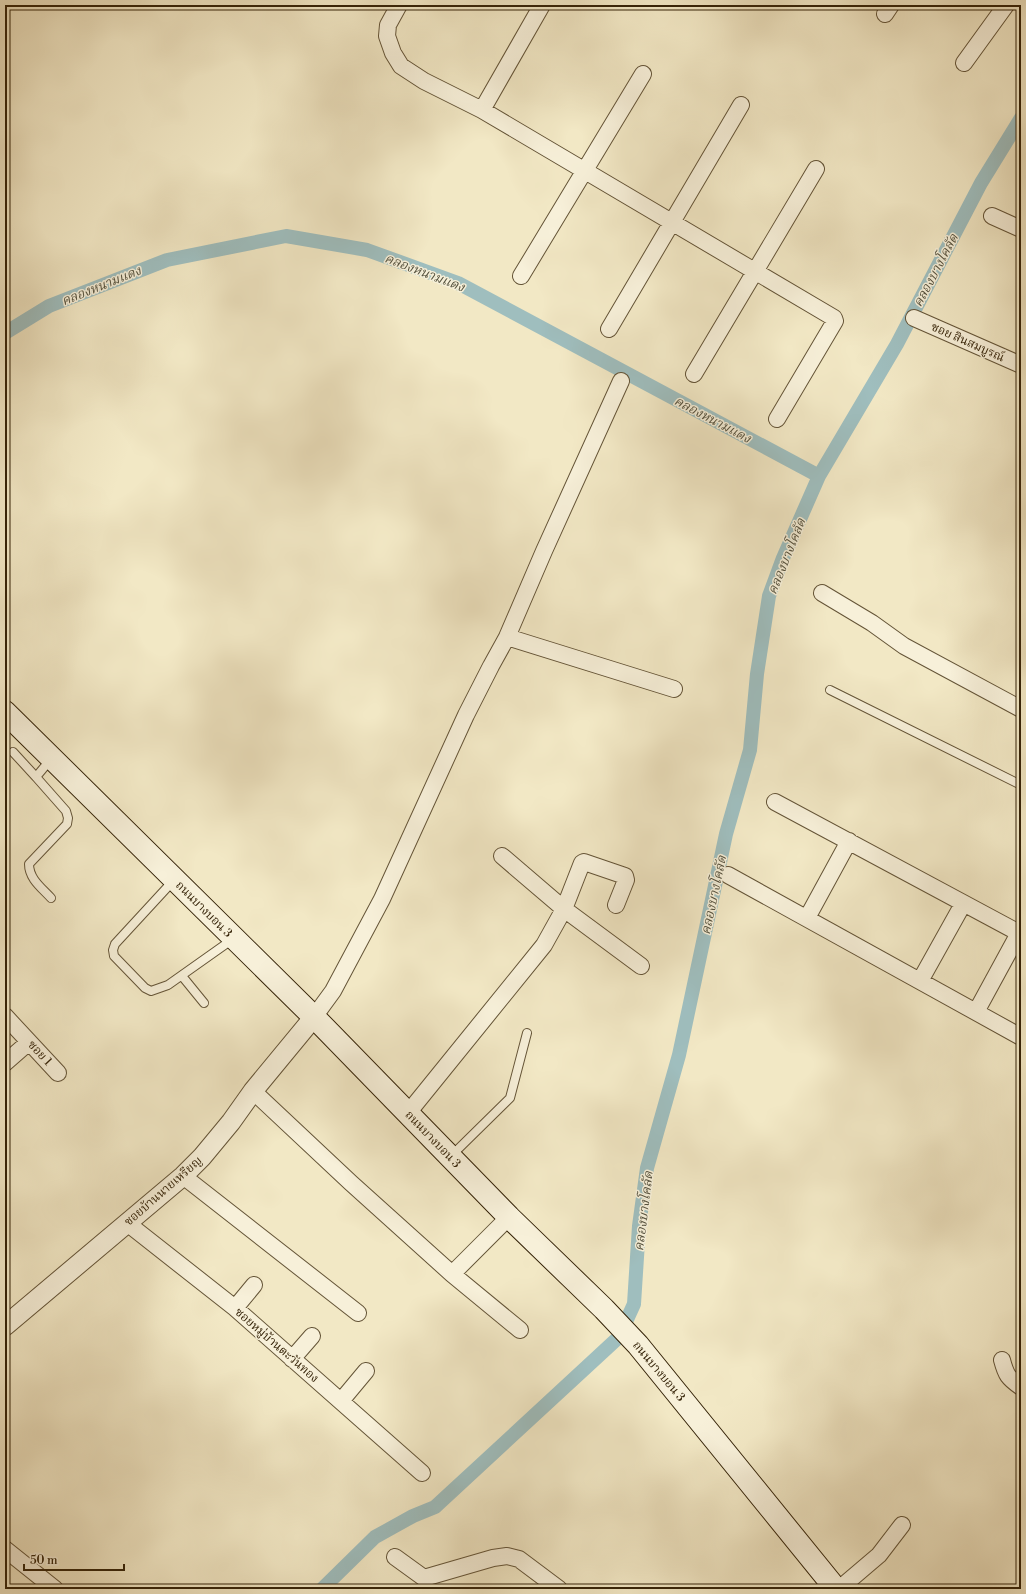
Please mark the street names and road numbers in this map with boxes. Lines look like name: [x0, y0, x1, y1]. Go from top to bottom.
street label: ซอย สินสมบูรณ์: [929, 320, 1007, 365]
street label: ถนนบางบอน 3: [172, 878, 235, 941]
street label: ซอย 1: [24, 1038, 56, 1070]
street label: ถนนบางบอน 3: [402, 1107, 464, 1171]
street label: ซอยบ้านนายเหรียญ: [121, 1153, 205, 1229]
street label: ซอยหมู่บ้านตะวันทอง: [232, 1305, 322, 1386]
street label: ถนนบางบอน 3: [629, 1338, 688, 1405]

